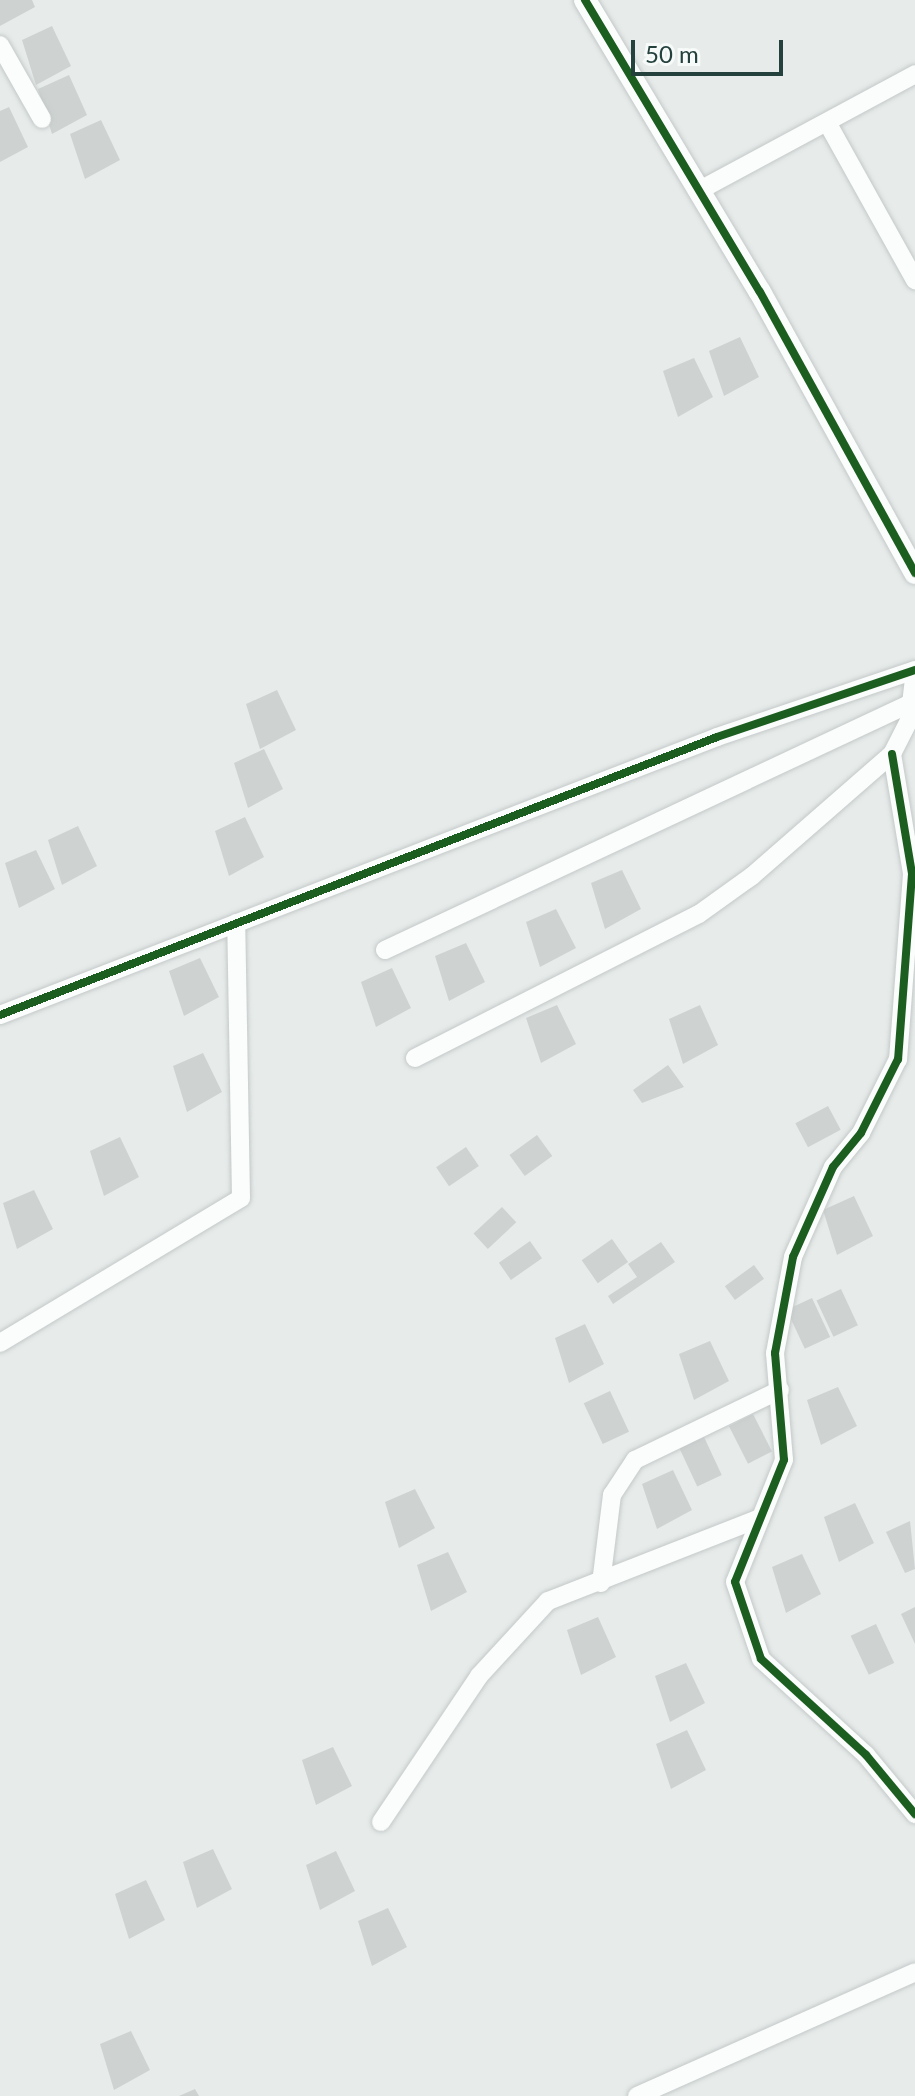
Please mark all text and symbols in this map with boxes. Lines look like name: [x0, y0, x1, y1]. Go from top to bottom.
scale bar: [635, 24, 787, 74]
text: 50 m: [645, 39, 699, 68]

